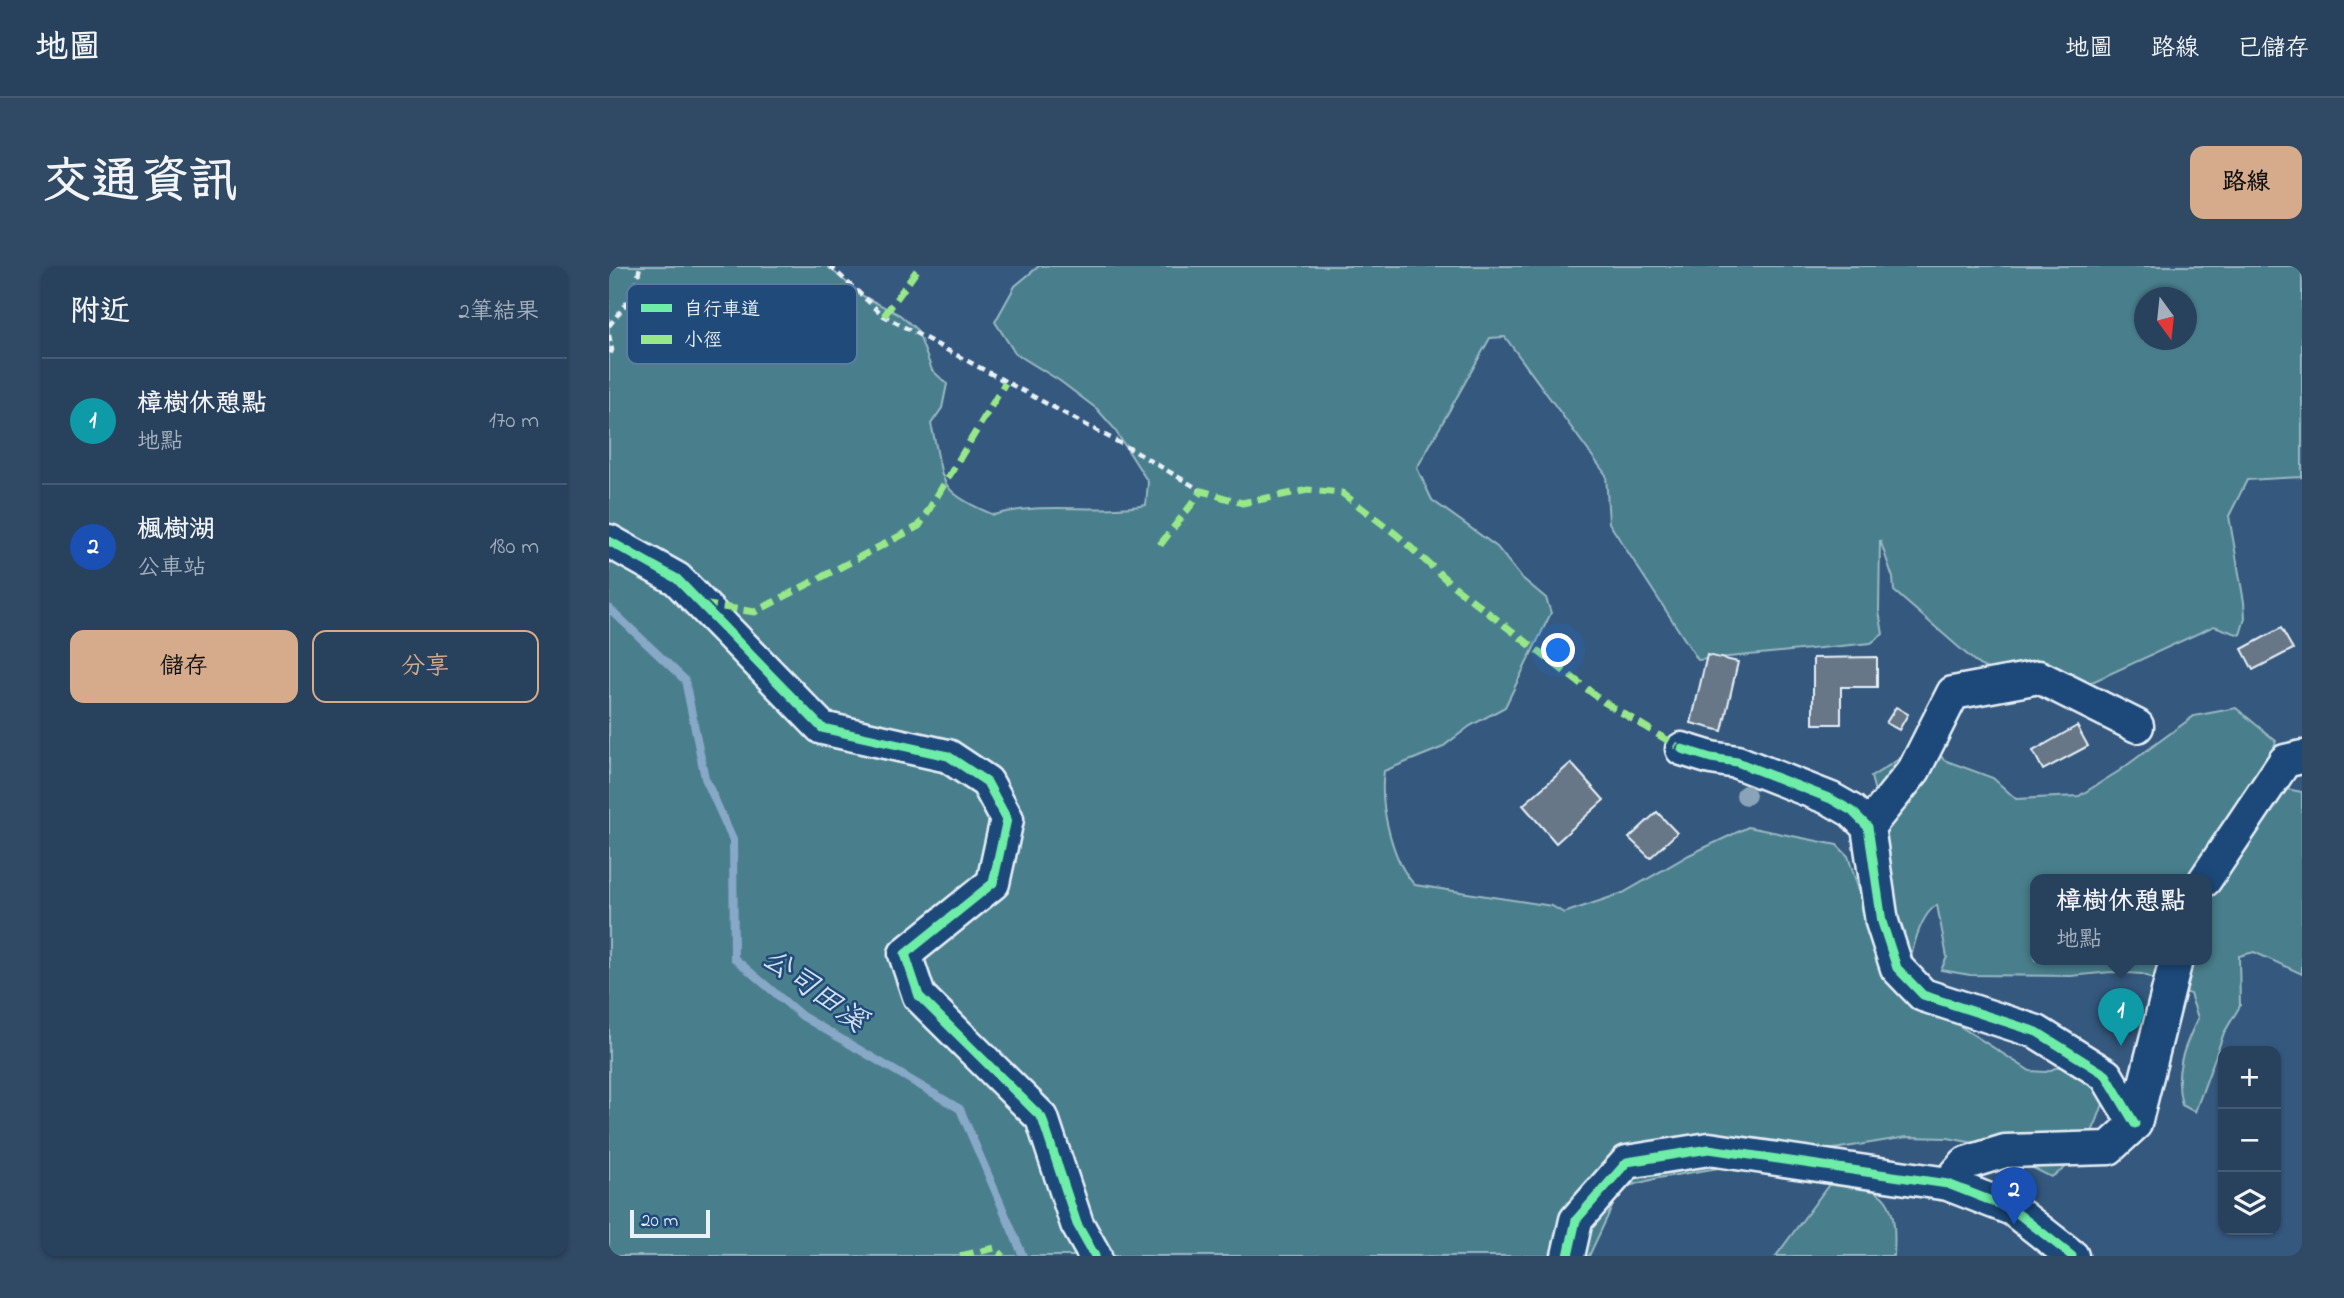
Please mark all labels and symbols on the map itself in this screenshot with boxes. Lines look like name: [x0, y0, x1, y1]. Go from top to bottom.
legend: [627, 284, 857, 364]
north arrow: [2134, 287, 2197, 350]
text: 自行車道: [684, 297, 760, 324]
text: 小徑: [684, 328, 722, 355]
your location: [1541, 633, 1575, 667]
water label: 公司田溪: [752, 938, 876, 1046]
pin: 1: [2098, 988, 2144, 1046]
pin: 2: [1991, 1167, 2037, 1225]
scale bar: [630, 1207, 711, 1239]

